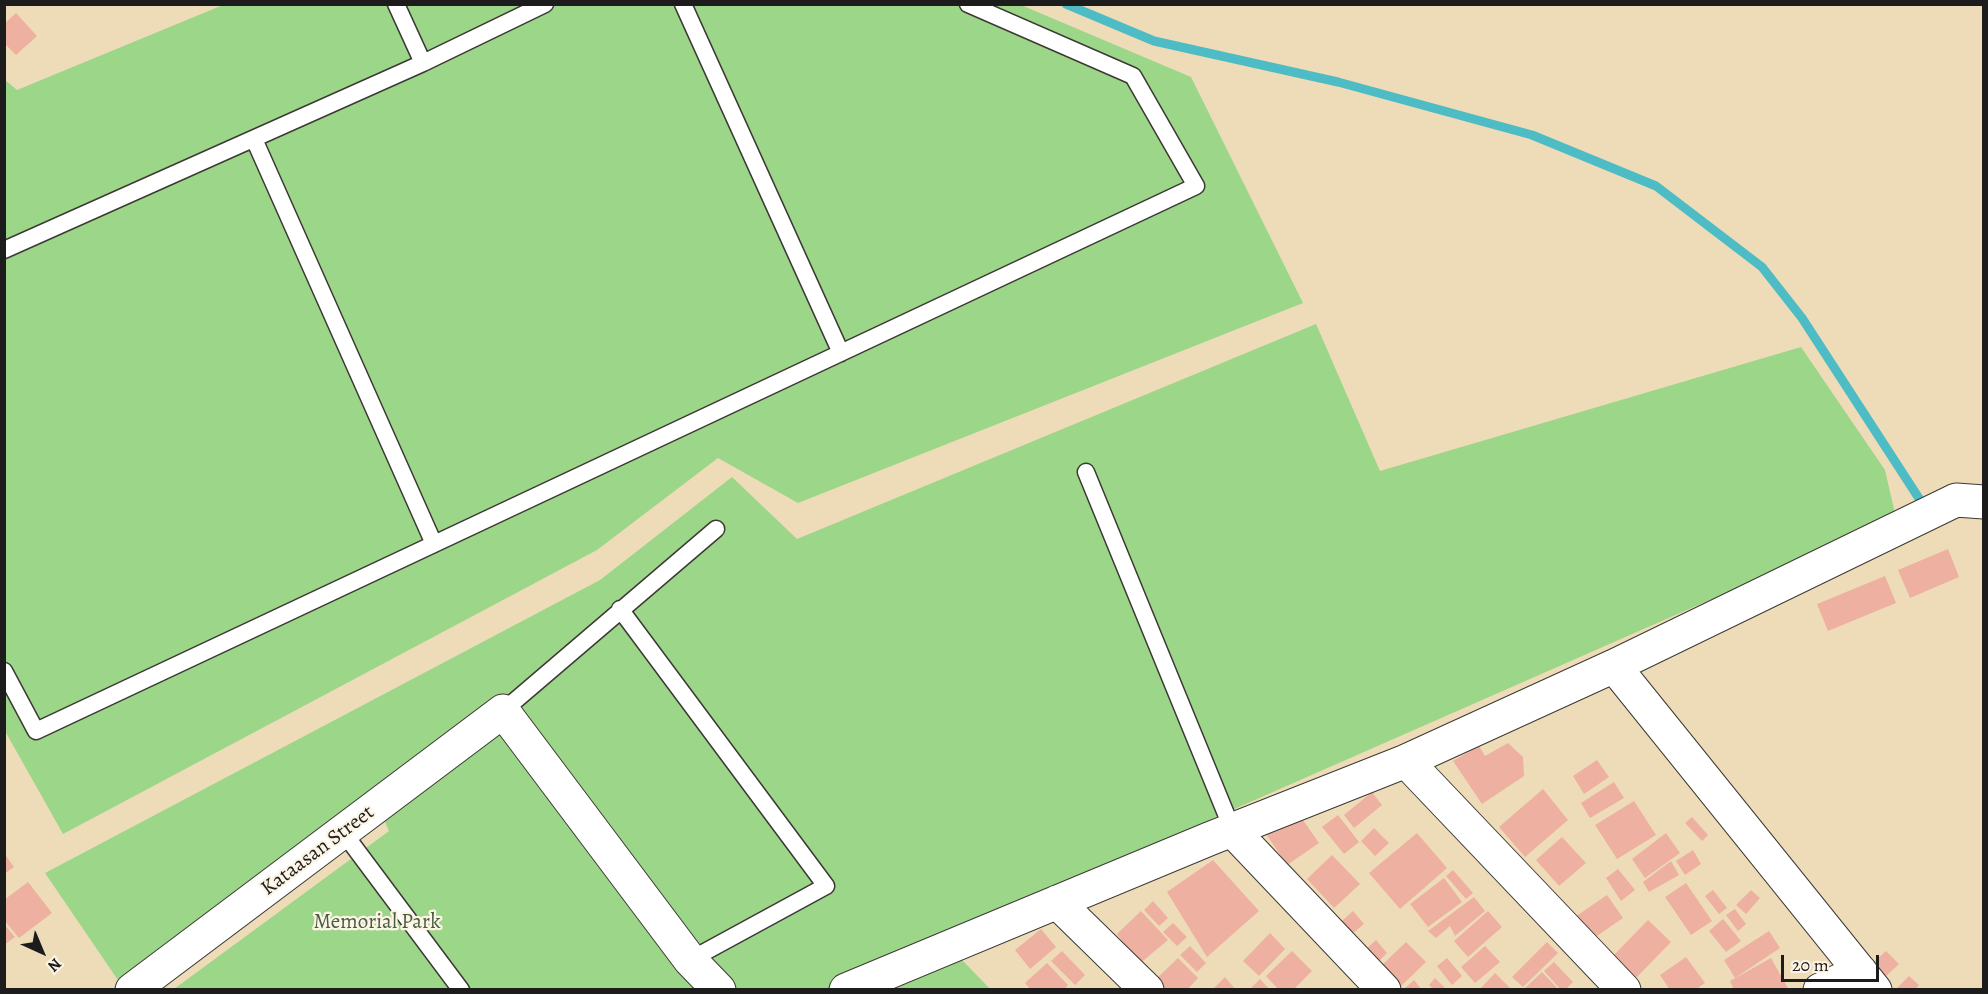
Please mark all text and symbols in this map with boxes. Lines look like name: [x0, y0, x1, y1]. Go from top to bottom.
street label: Kataasan Street: [257, 800, 379, 902]
park label: Memorial Park: [313, 910, 441, 936]
north arrow: [12, 922, 72, 982]
scale bar: [1784, 943, 1882, 981]
text: N: [43, 953, 66, 977]
text: 20 m: [1792, 953, 1829, 977]

